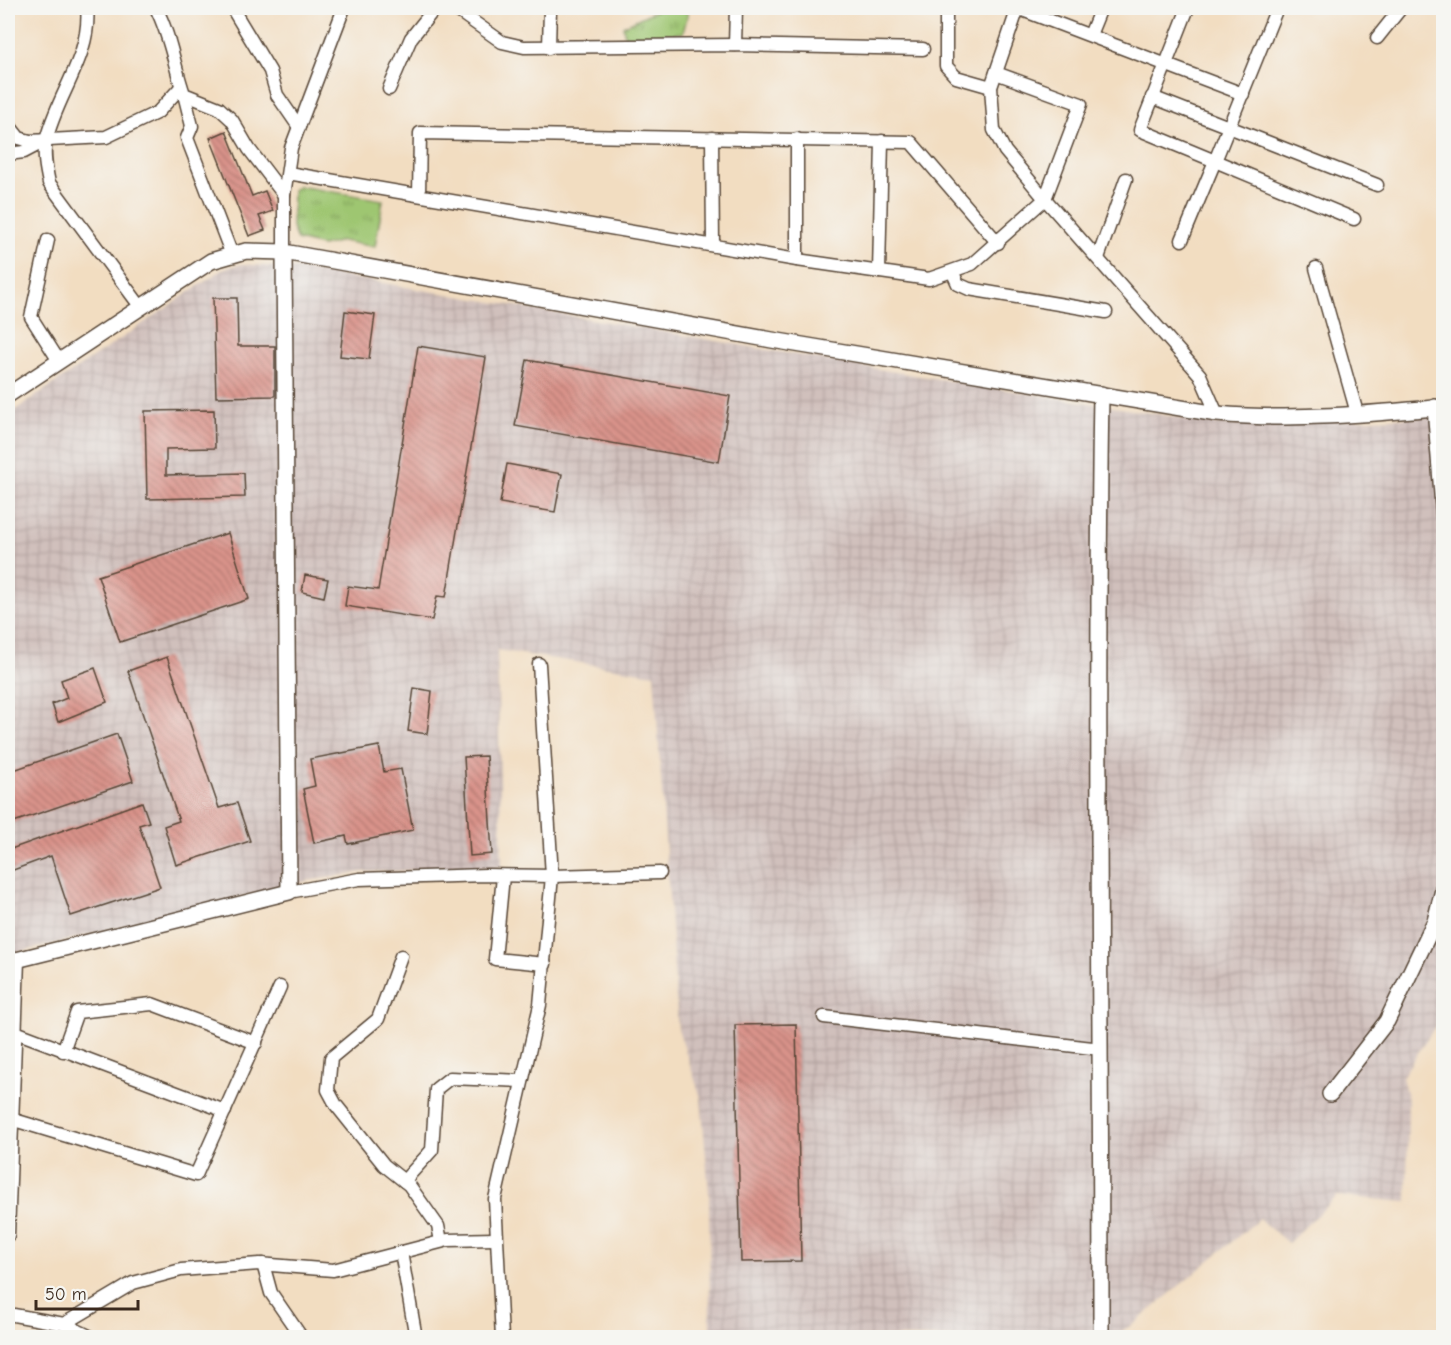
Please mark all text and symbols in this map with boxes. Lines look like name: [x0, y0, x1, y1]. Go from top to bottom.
scale bar: [36, 1273, 138, 1311]
text: 50 m: [45, 1284, 87, 1305]

